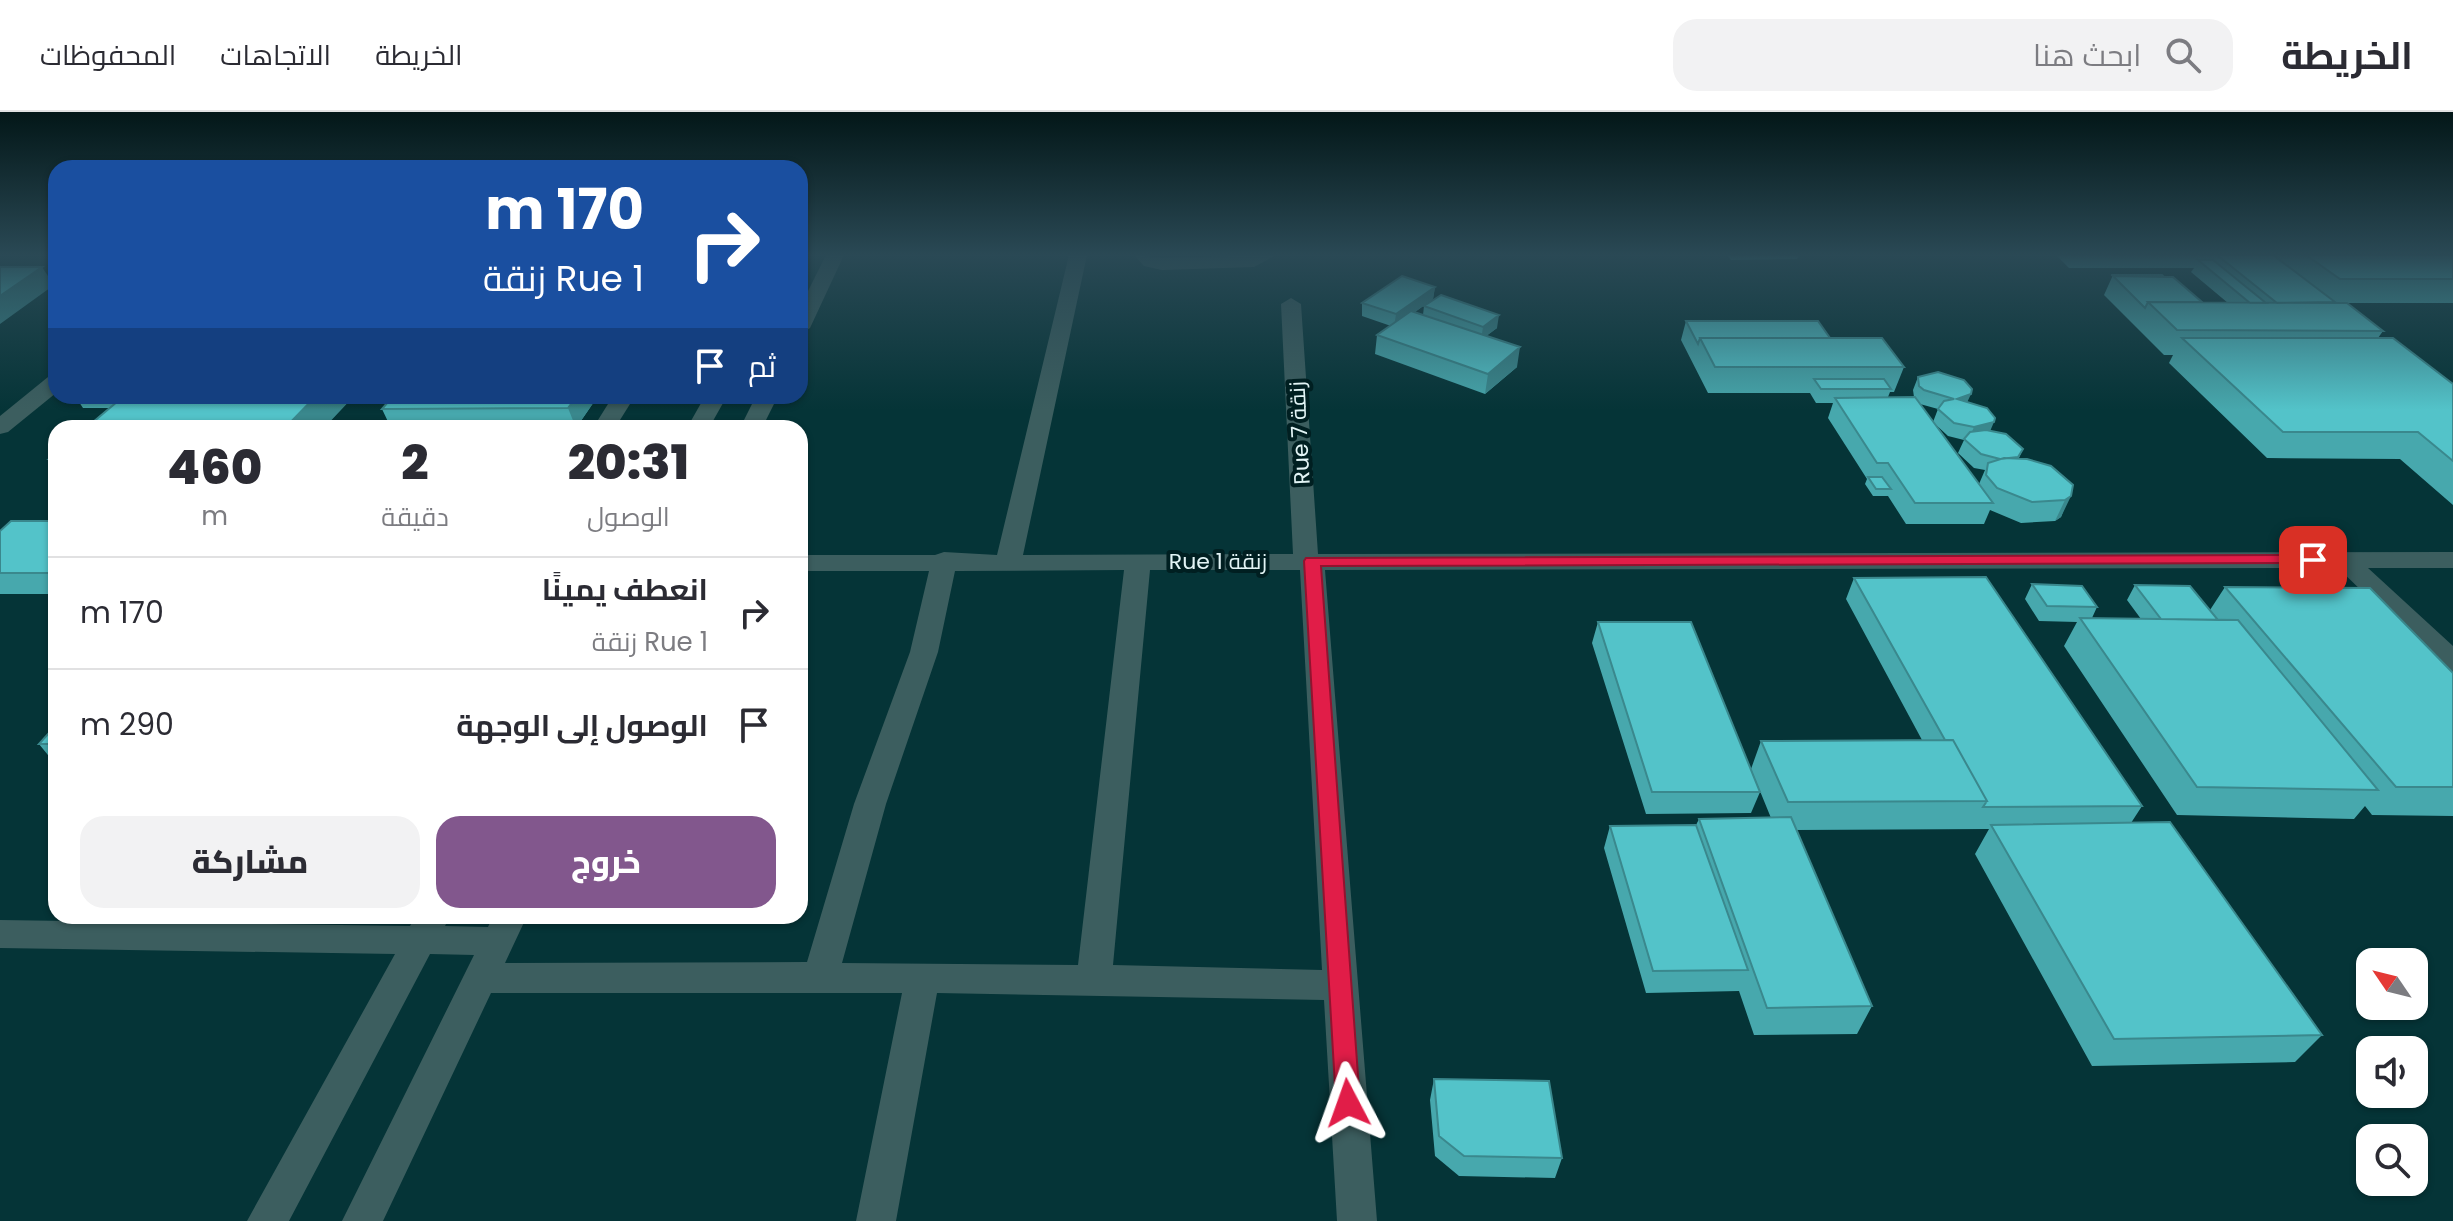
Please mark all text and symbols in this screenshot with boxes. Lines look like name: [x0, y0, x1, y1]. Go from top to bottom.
search box: [1673, 19, 2233, 91]
text: الخريطة: [2281, 29, 2413, 82]
icon: search: [2161, 33, 2205, 77]
text: ابحث هنا: [2033, 34, 2141, 77]
text: المحفوظات: [40, 36, 176, 75]
text: الاتجاهات: [220, 36, 331, 75]
text: الخريطة: [375, 36, 463, 75]
text: 170 m: [485, 170, 644, 249]
icon: right: [672, 192, 776, 296]
text: Rue 1 زنقة: [483, 253, 644, 304]
icon: arrive: [688, 344, 732, 388]
text: ثم: [748, 345, 776, 388]
street label: Rue 7 زنقة: [1281, 381, 1318, 485]
text: 2: [401, 429, 429, 496]
text: 20:31: [568, 429, 689, 496]
text: 460: [167, 434, 262, 501]
text: m: [201, 498, 228, 534]
text: دقيقة: [381, 499, 449, 535]
text: الوصول: [587, 499, 670, 535]
pin: [2279, 526, 2347, 594]
icon: arrive: [2291, 538, 2335, 582]
street label: Rue 1 زنقة: [1169, 546, 1267, 577]
text: انعطف يمينًا: [542, 568, 708, 611]
text: 170 m: [80, 591, 164, 634]
icon: right: [732, 591, 776, 635]
text: Rue 1 زنقة: [592, 624, 708, 660]
text: 290 m: [80, 703, 174, 746]
icon: arrive: [732, 703, 776, 747]
text: الوصول إلى الوجهة: [456, 704, 708, 747]
button: مشاركة: [80, 816, 420, 908]
button: خروج: [436, 816, 776, 908]
north arrow: [2356, 948, 2428, 1020]
map controls: [2356, 948, 2428, 1196]
button: sound: [2356, 1036, 2428, 1108]
position arrow: [1306, 1061, 1390, 1145]
button: search: [2356, 1124, 2428, 1196]

